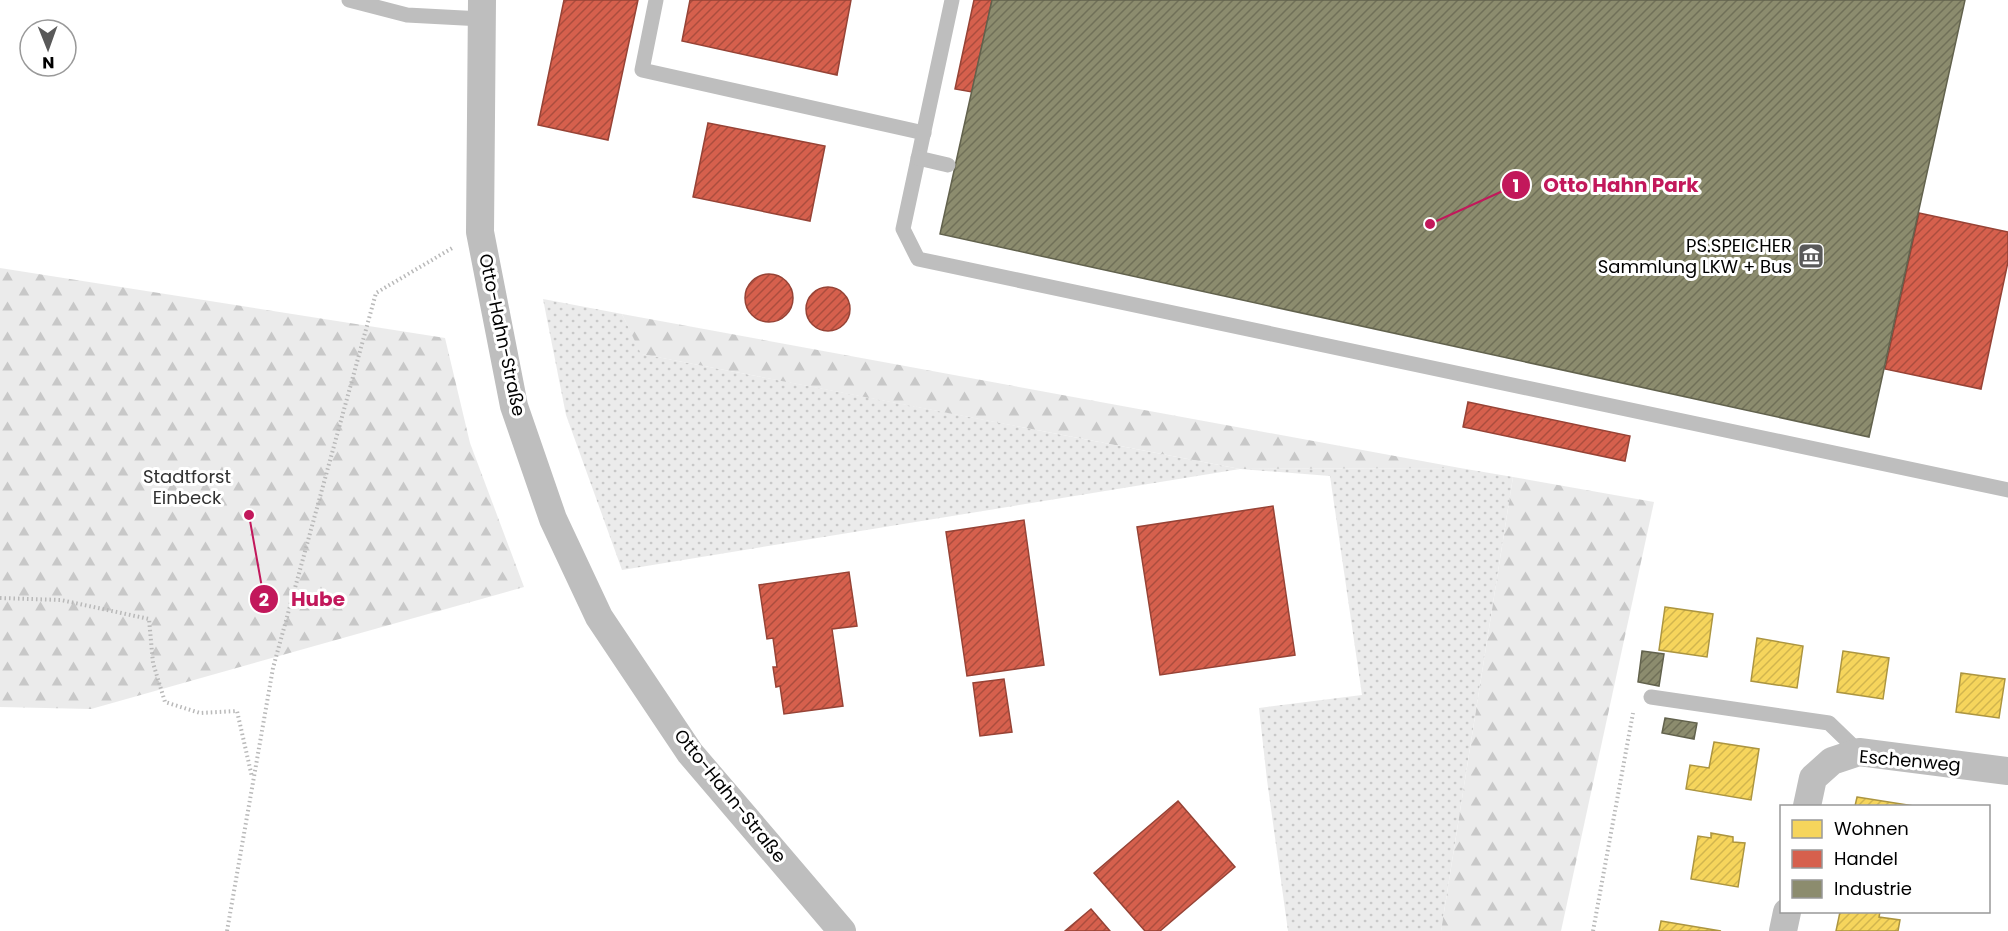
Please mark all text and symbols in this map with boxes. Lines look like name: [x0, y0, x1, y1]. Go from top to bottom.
north arrow: [18, 18, 78, 78]
text: N: [42, 51, 54, 74]
callout: Otto Hahn Park: [1501, 166, 1710, 204]
text: Otto Hahn Park: [1543, 171, 1699, 199]
text: 1: [1513, 173, 1519, 198]
place label: PS.SPEICHER Sammlung LKW + Bus: [1598, 233, 1792, 279]
museum icon: PS.SPEICHER Sammlung LKW + Bus: [1796, 241, 1826, 271]
street label: Otto-Hahn-Straße: [473, 251, 532, 419]
park label: Stadtforst Einbeck: [143, 464, 231, 510]
callout: Hube: [249, 580, 357, 618]
text: Hube: [291, 585, 345, 613]
text: 2: [259, 587, 269, 612]
street label: Otto-Hahn-Straße: [669, 723, 792, 868]
street label: Eschenweg: [1858, 744, 1962, 777]
legend: [1780, 805, 1990, 913]
text: Wohnen: [1834, 816, 1909, 841]
text: Handel: [1834, 846, 1898, 871]
text: Industrie: [1834, 876, 1912, 901]

